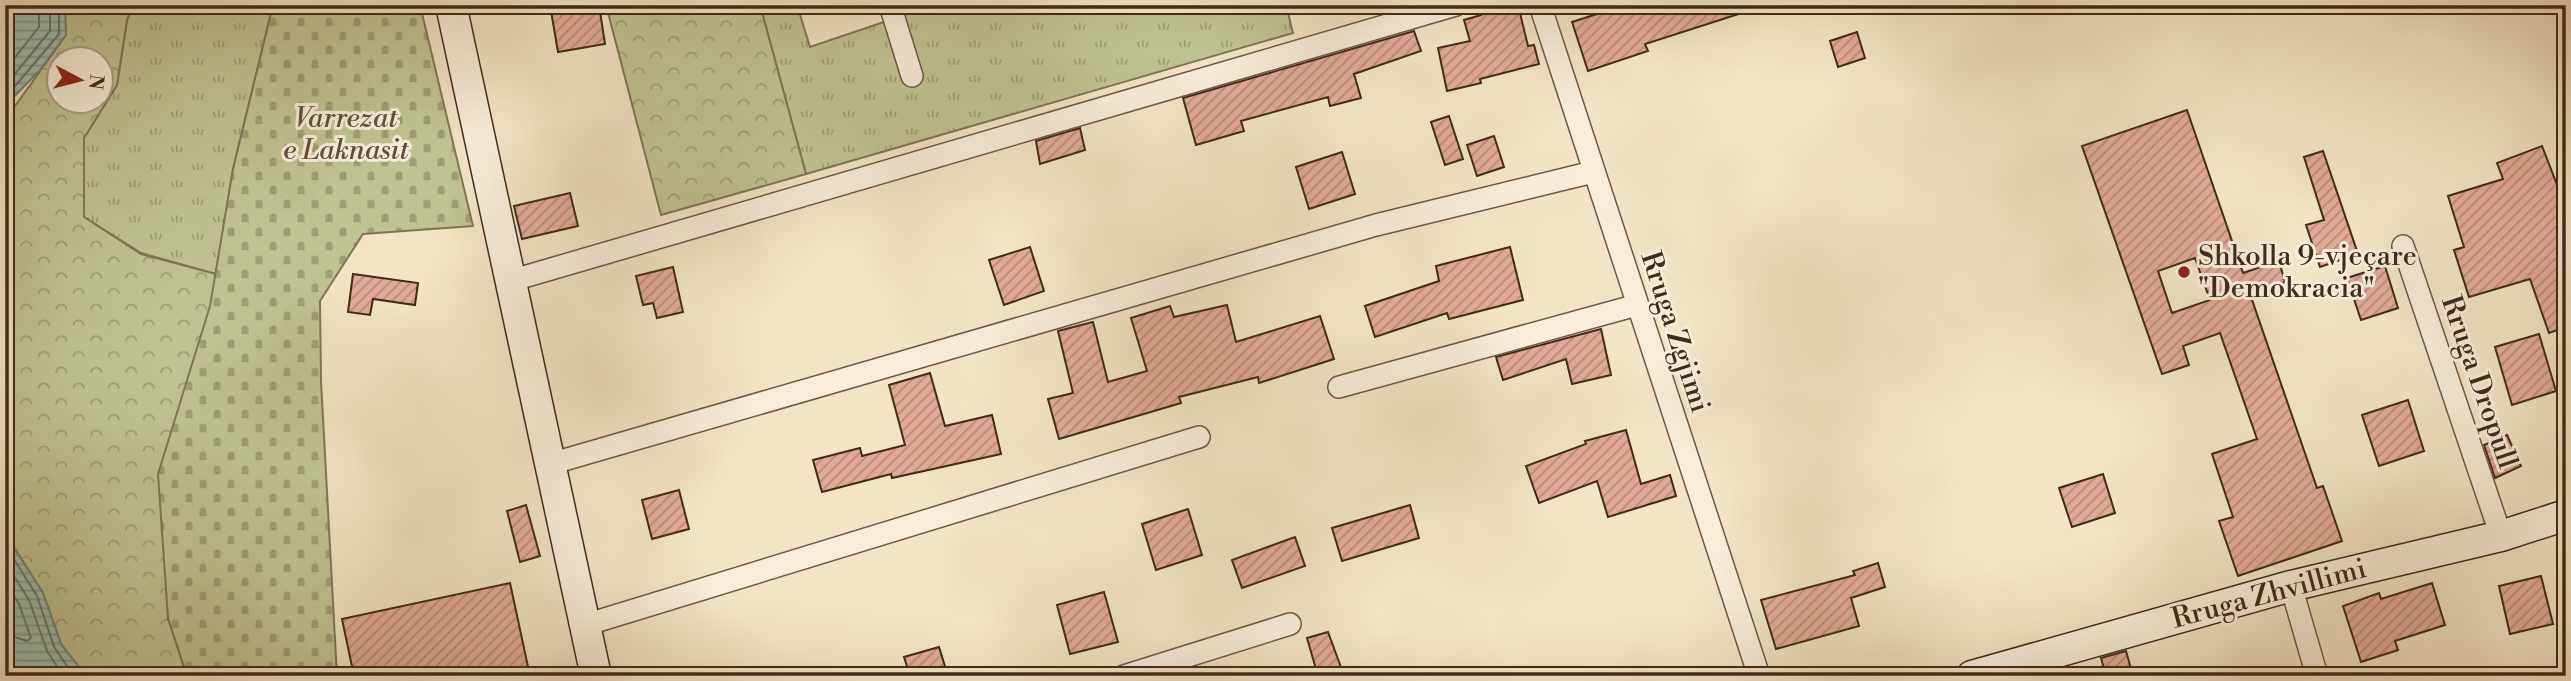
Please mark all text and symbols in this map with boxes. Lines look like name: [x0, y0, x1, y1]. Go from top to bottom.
north arrow: [46, 46, 116, 116]
text: N: [83, 73, 109, 91]
park label: Varrezat e Laknasit: [283, 101, 409, 168]
place label: Shkolla 9-vjeçare "Demokracia": [2198, 239, 2417, 306]
street label: Rruga Zgjimi: [1632, 247, 1718, 417]
marker: Shkolla 9-vjeçare "Demokracia": [2176, 264, 2192, 280]
street label: Rruga Dropull: [2433, 291, 2525, 473]
street label: Rruga Zhvillimi: [2168, 551, 2370, 637]

